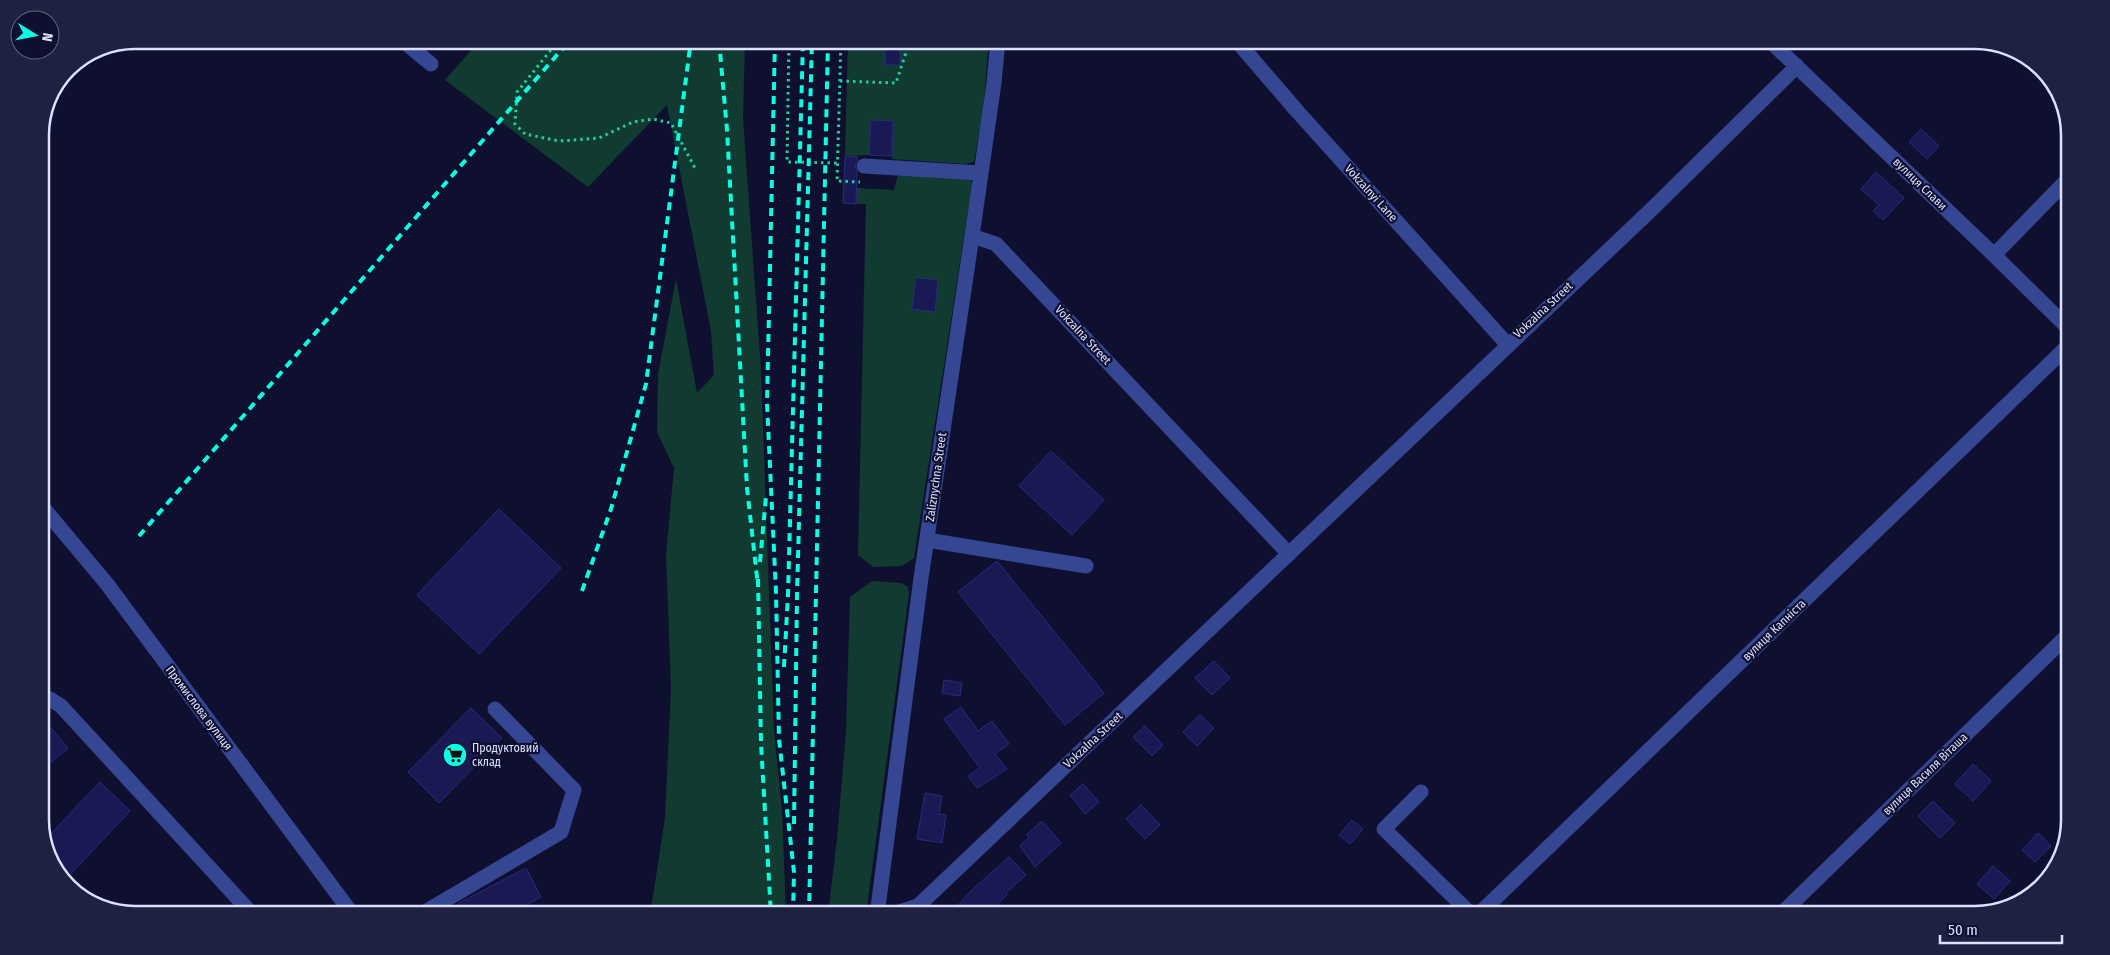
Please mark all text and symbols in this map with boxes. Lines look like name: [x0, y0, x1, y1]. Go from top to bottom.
north arrow: [10, 10, 60, 60]
text: N: [38, 32, 56, 43]
street label: вулиця Слави: [1890, 155, 1950, 213]
street label: Vokzalnyi Lane: [1342, 162, 1400, 225]
street label: Vokzalna Street: [1511, 279, 1576, 341]
street label: Vokzalna Street: [1052, 303, 1114, 368]
street label: Zaliznychna Street: [923, 432, 949, 522]
street label: вулиця Капніста: [1740, 596, 1809, 664]
street label: Промислова вулиця: [163, 663, 235, 753]
street label: Vokzalna Street: [1061, 709, 1126, 771]
street label: вулиця Василя Віташа: [1880, 730, 1970, 818]
place label: Продуктовий склад: [472, 741, 539, 769]
supermarket icon: Продуктовий склад: [442, 742, 468, 768]
scale bar: [1940, 912, 2062, 944]
text: 50 m: [1948, 921, 1978, 939]

